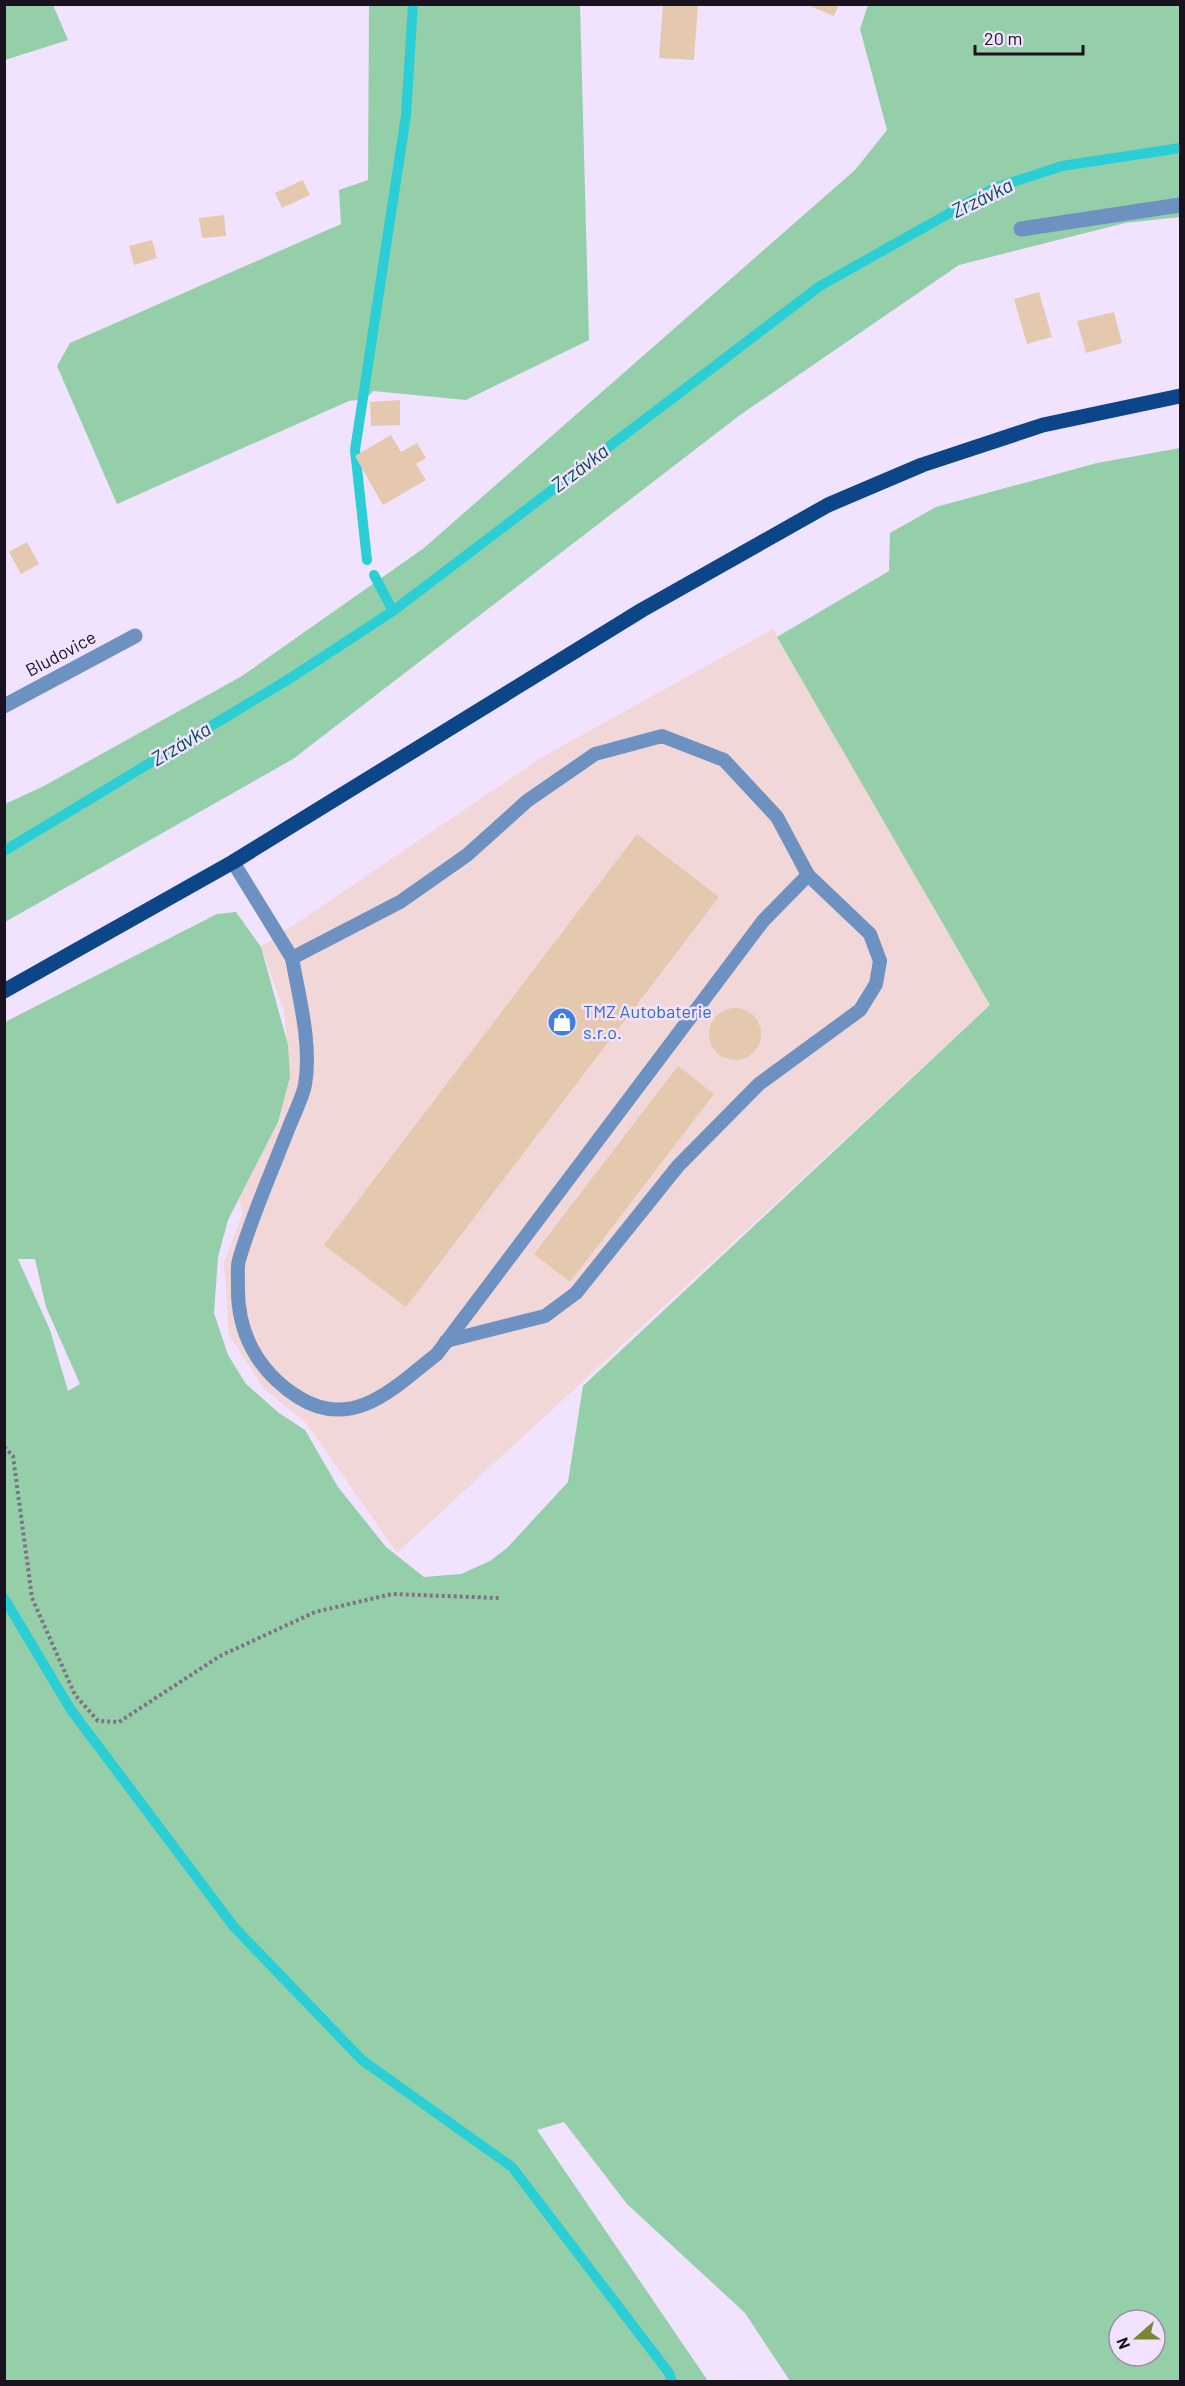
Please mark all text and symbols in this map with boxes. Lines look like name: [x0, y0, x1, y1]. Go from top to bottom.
scale bar: [975, 18, 1083, 56]
text: 20 m: [984, 27, 1022, 49]
water label: Zrzávka: [947, 172, 1016, 222]
water label: Zrzávka: [546, 438, 613, 496]
street label: Bludovice: [22, 625, 99, 681]
water label: Zrzávka: [146, 716, 215, 770]
place label: TMZ Autobaterie s.r.o.: [583, 1000, 712, 1043]
shop icon: TMZ Autobaterie s.r.o.: [546, 1006, 578, 1038]
north arrow: [1107, 2308, 1167, 2368]
text: N: [1112, 2335, 1133, 2352]

